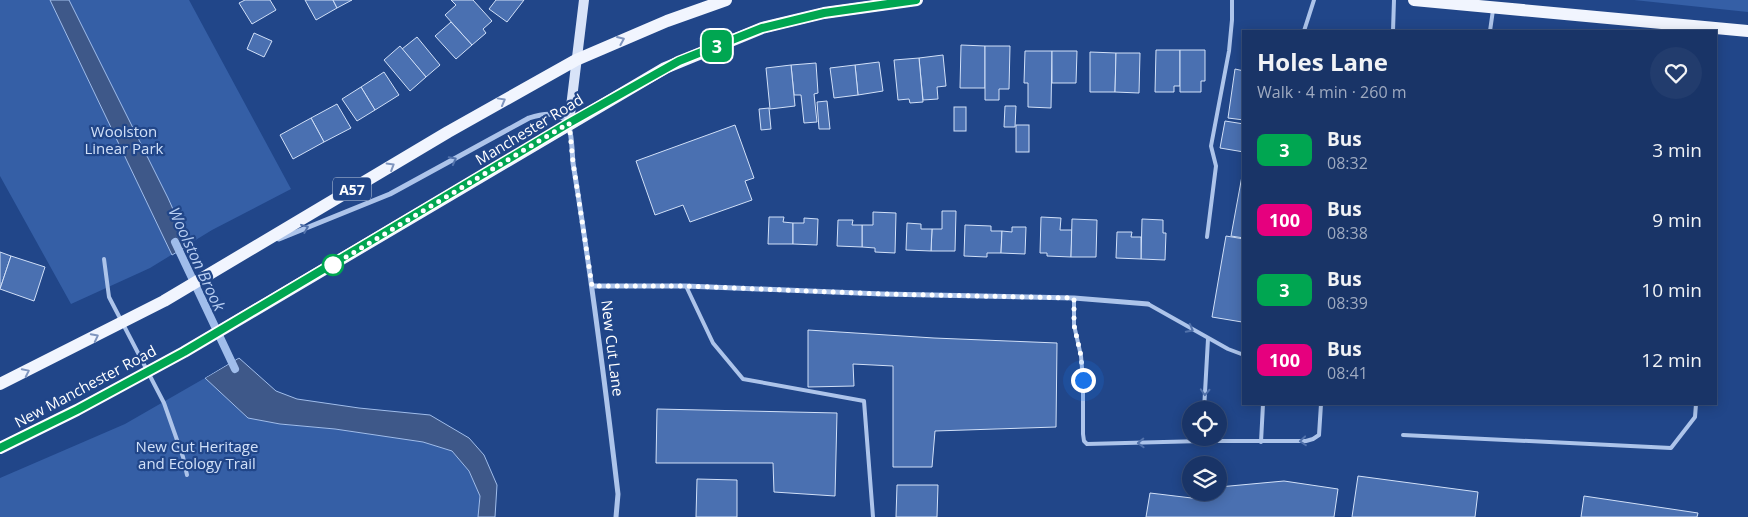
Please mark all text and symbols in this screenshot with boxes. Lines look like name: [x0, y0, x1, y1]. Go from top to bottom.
line badge: 3: [701, 30, 733, 62]
text: 3: [712, 34, 722, 58]
one-way arrow: [616, 36, 625, 47]
text: Holes Lane: [1257, 45, 1388, 78]
button: heart: [1650, 47, 1702, 99]
text: Walk · 4 min · 260 m: [1257, 81, 1407, 103]
street label: Manchester Road: [471, 89, 587, 169]
one-way arrow: [497, 97, 506, 107]
park label: Woolston Linear Park: [85, 121, 164, 158]
text: Bus: [1327, 126, 1362, 152]
text: 3 min: [1652, 137, 1702, 163]
text: 3: [1279, 138, 1290, 162]
text: 08:32: [1327, 152, 1368, 174]
one-way arrow: [447, 156, 456, 166]
one-way arrow: [386, 162, 395, 172]
road number: A57: [333, 178, 371, 200]
text: Bus: [1327, 196, 1362, 222]
water label: Woolston Brook: [163, 204, 231, 315]
text: 9 min: [1652, 207, 1702, 233]
text: 100: [1269, 208, 1300, 232]
text: 08:38: [1327, 222, 1368, 244]
one-way arrow: [301, 224, 309, 234]
unlabelled marker: [322, 254, 344, 276]
text: Bus: [1327, 266, 1362, 292]
text: 10 min: [1641, 277, 1702, 303]
text: 3: [1279, 278, 1290, 302]
text: 08:39: [1327, 292, 1368, 314]
street label: New Cut Lane: [597, 299, 629, 397]
one-way arrow: [1185, 322, 1194, 332]
one-way arrow: [89, 333, 98, 343]
text: Bus: [1327, 336, 1362, 362]
street label: New Manchester Road: [11, 340, 159, 432]
text: 12 min: [1641, 347, 1702, 373]
text: 100: [1269, 348, 1300, 372]
text: 08:41: [1327, 362, 1368, 384]
one-way arrow: [20, 368, 29, 378]
your location: [1071, 368, 1096, 393]
one-way arrow: [1200, 388, 1211, 396]
map controls: [1182, 401, 1227, 501]
button: locate: [1182, 401, 1227, 446]
one-way arrow: [1299, 435, 1307, 446]
park label: New Cut Heritage and Ecology Trail: [136, 436, 258, 473]
one-way arrow: [1136, 438, 1144, 449]
button: layers: [1182, 456, 1227, 501]

